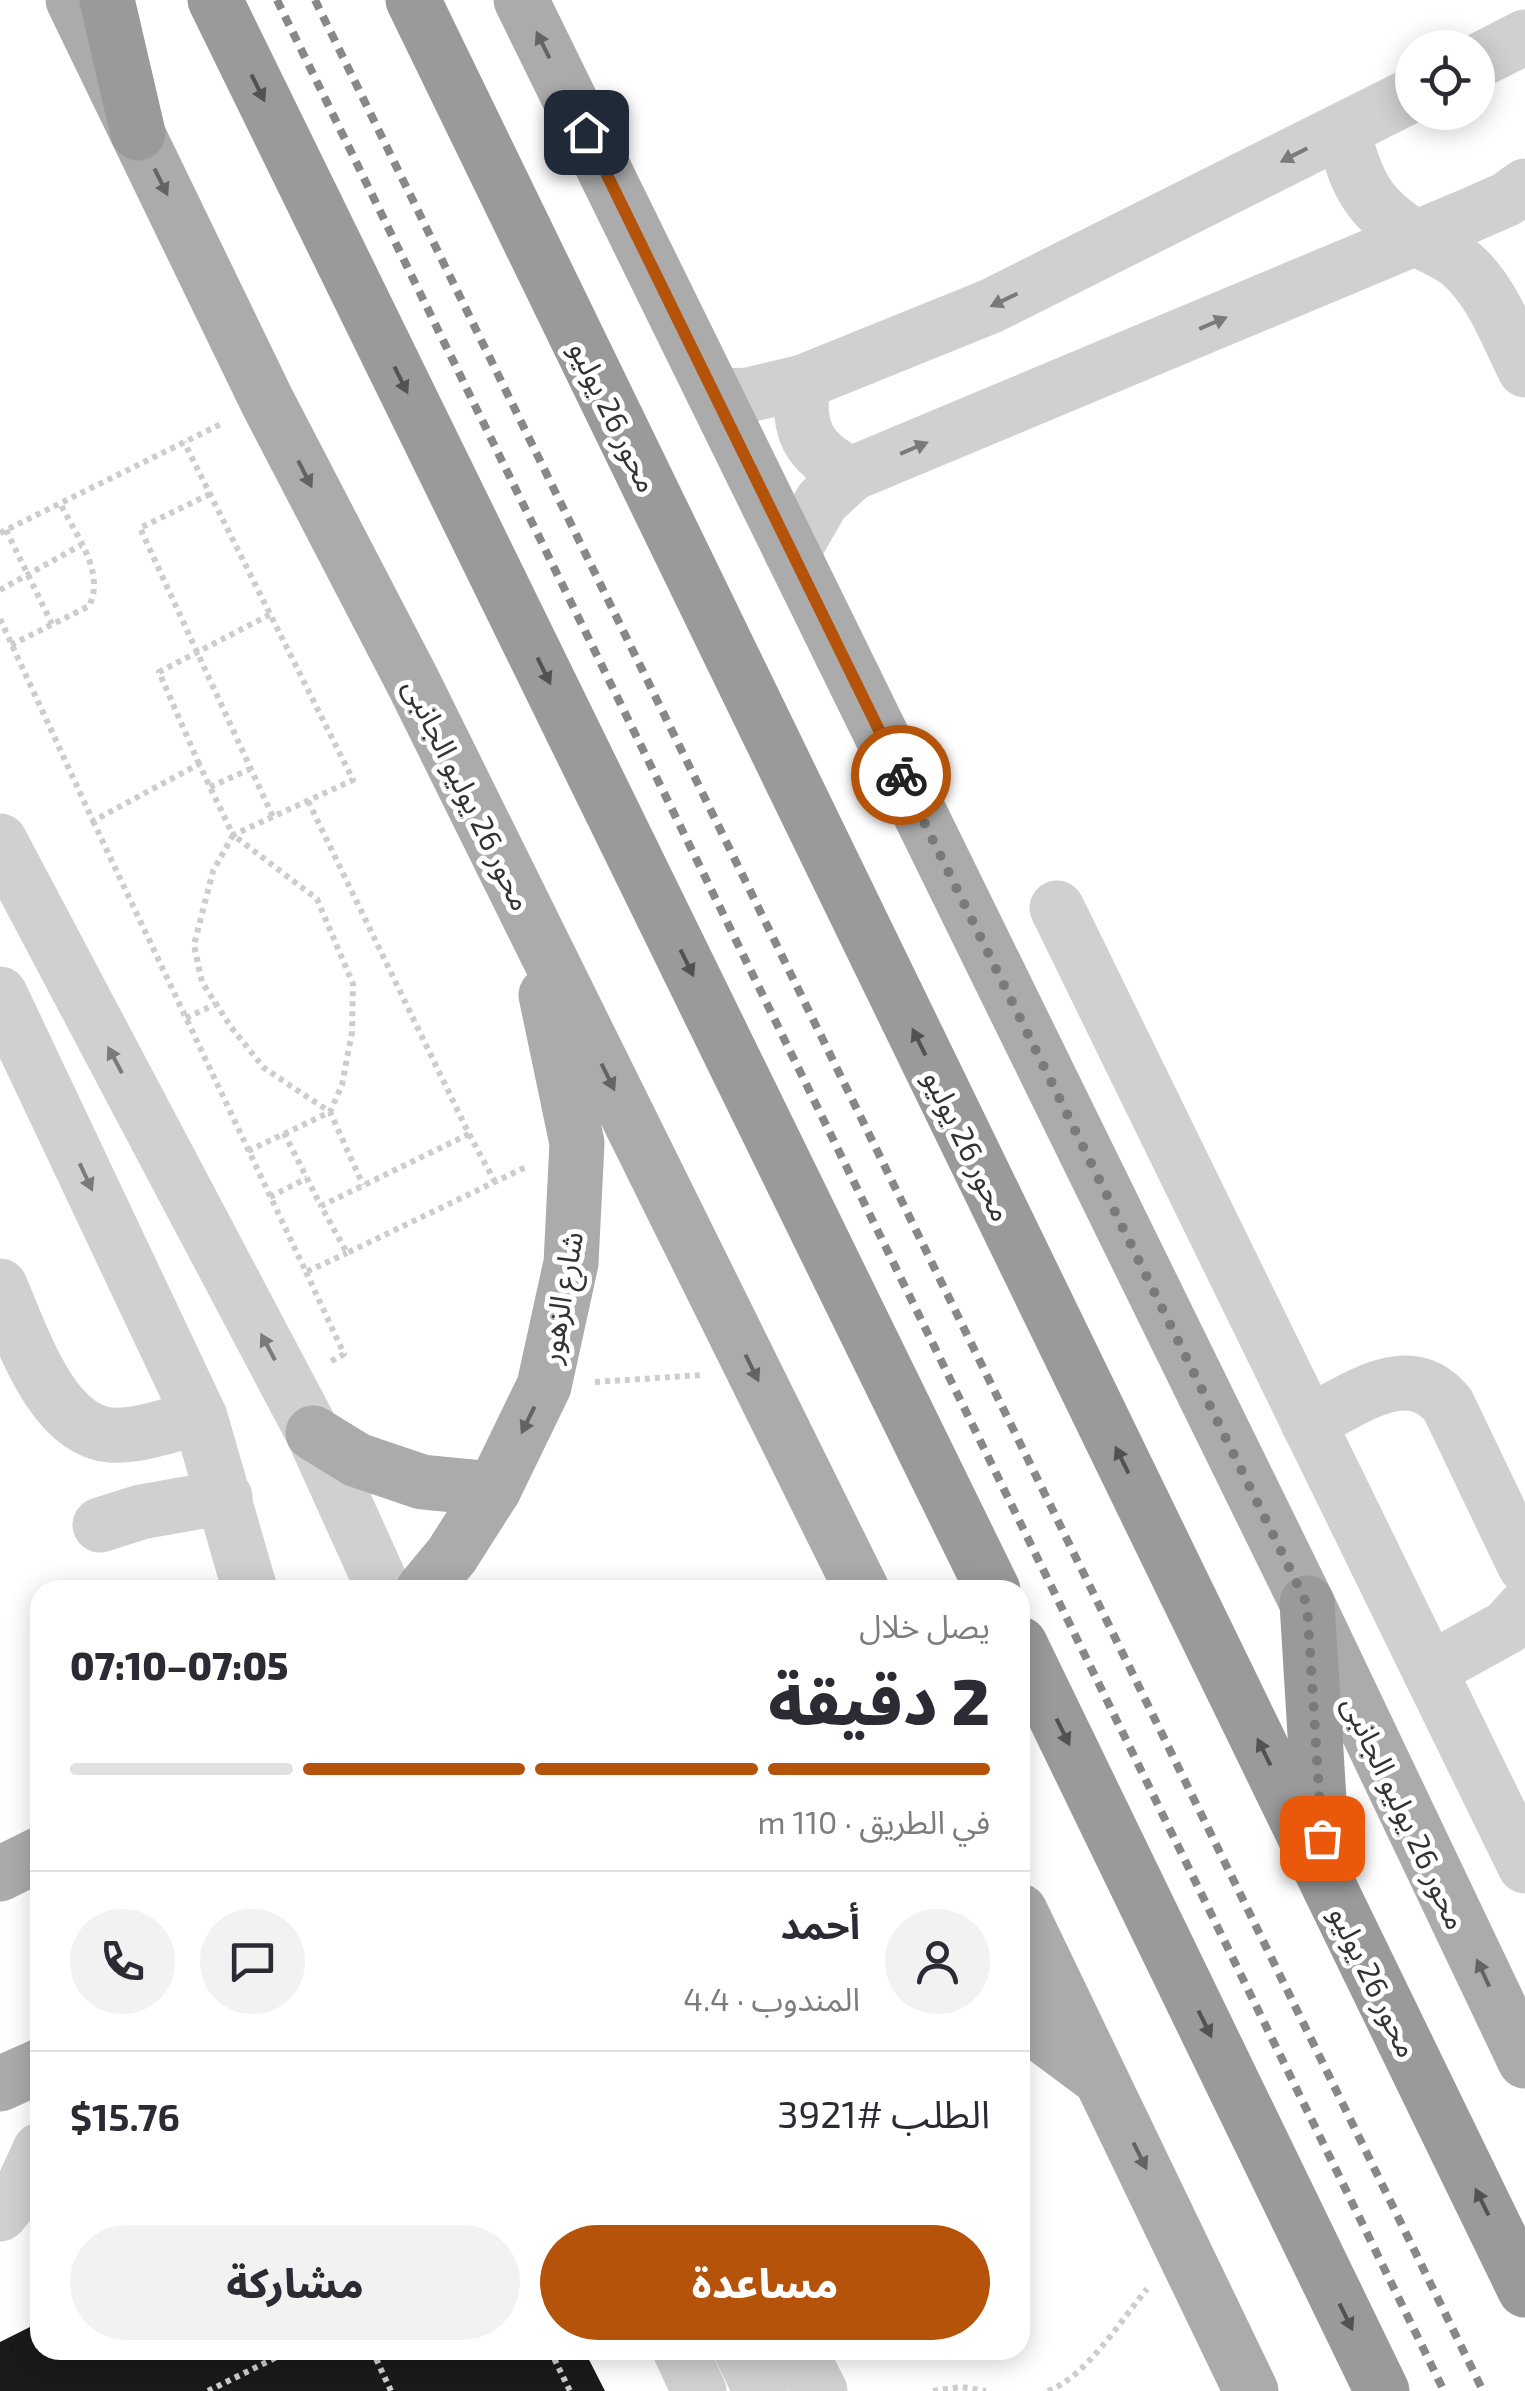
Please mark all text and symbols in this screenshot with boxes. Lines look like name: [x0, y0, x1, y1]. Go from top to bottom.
one-way arrow: [535, 30, 552, 59]
map controls: [1395, 30, 1495, 130]
button: locate: [1395, 30, 1495, 130]
one-way arrow: [250, 73, 267, 102]
pin: [544, 90, 629, 175]
icon: home: [559, 105, 614, 160]
one-way arrow: [1280, 146, 1309, 163]
one-way arrow: [153, 168, 170, 197]
one-way arrow: [989, 291, 1018, 308]
one-way arrow: [1199, 314, 1229, 330]
street label: محور 26 يوليو: [562, 335, 667, 498]
one-way arrow: [392, 365, 409, 394]
one-way arrow: [899, 440, 929, 456]
one-way arrow: [296, 459, 313, 488]
one-way arrow: [535, 657, 552, 686]
street label: محور 26 يوليو الجانبى: [396, 672, 541, 916]
courier: [851, 725, 951, 825]
icon: bike: [874, 748, 929, 803]
one-way arrow: [678, 949, 695, 978]
one-way arrow: [910, 1027, 927, 1056]
one-way arrow: [107, 1046, 124, 1075]
one-way arrow: [600, 1062, 617, 1091]
street label: محور 26 يوليو: [916, 1064, 1021, 1227]
one-way arrow: [78, 1163, 95, 1192]
street label: شارع الزهور: [531, 1228, 595, 1368]
one-way arrow: [259, 1333, 276, 1362]
one-way arrow: [744, 1354, 761, 1383]
one-way arrow: [519, 1406, 536, 1435]
one-way arrow: [1113, 1445, 1130, 1474]
text: يصل خلال: [859, 1606, 990, 1644]
text: 07:05–07:10: [70, 1642, 288, 1688]
text: 2 دقيقة: [768, 1660, 990, 1738]
street label: محور 26 يوليو الجانبى: [1335, 1689, 1476, 1935]
one-way arrow: [1054, 1718, 1071, 1747]
one-way arrow: [1255, 1738, 1272, 1767]
pin: [1280, 1796, 1365, 1881]
text: في الطريق · 110 m: [757, 1802, 990, 1840]
icon: bag: [1295, 1811, 1350, 1866]
street label: محور 26 يوليو: [1322, 1900, 1427, 2063]
text: أحمد: [780, 1901, 860, 1947]
button: phone: [70, 1909, 175, 2014]
button: chat: [200, 1909, 305, 2014]
button: person: [885, 1909, 990, 2014]
one-way arrow: [1475, 1958, 1492, 1987]
text: المندوب · 4.4: [683, 1979, 860, 2017]
one-way arrow: [1197, 2010, 1214, 2039]
text: الطلب #3921: [777, 2090, 990, 2136]
text: $15.76: [70, 2093, 180, 2139]
one-way arrow: [1131, 2142, 1148, 2171]
one-way arrow: [1474, 2187, 1491, 2216]
button: مشاركة: [70, 2225, 520, 2340]
button: مساعدة: [540, 2225, 990, 2340]
one-way arrow: [1338, 2303, 1355, 2332]

